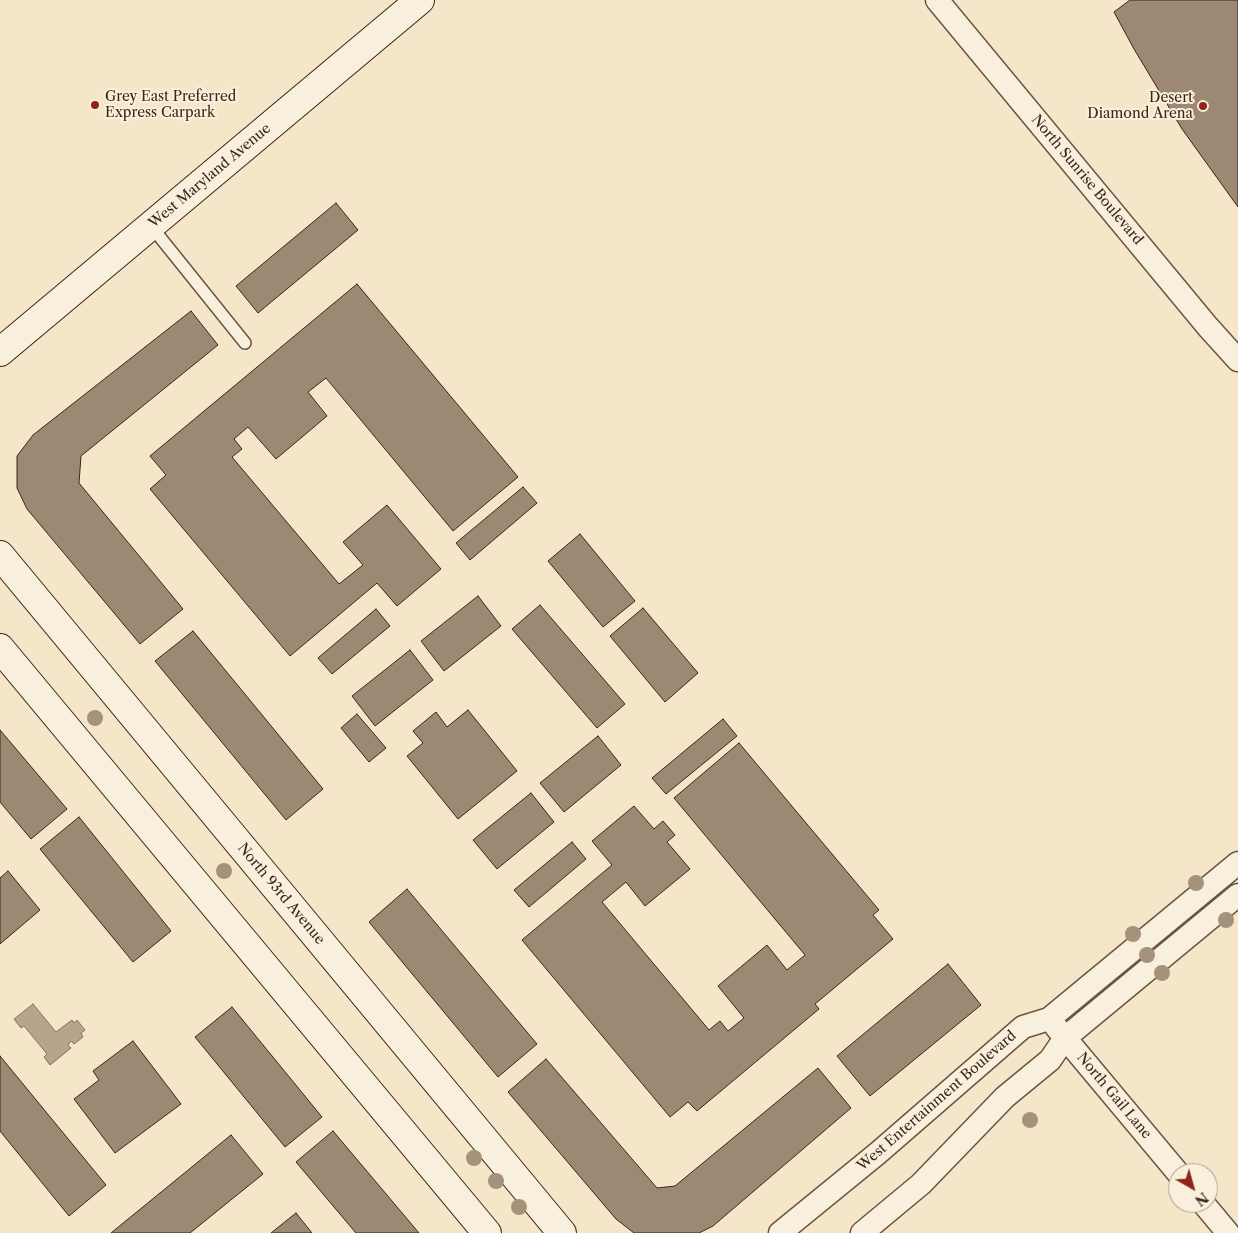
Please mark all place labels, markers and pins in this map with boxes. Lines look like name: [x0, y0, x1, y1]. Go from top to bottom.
place label: Grey East Preferred Express Carpark: [105, 89, 236, 121]
place label: Desert Diamond Arena: [1087, 90, 1193, 122]
marker: Grey East Preferred Express Carpark: [89, 99, 101, 111]
marker: Desert Diamond Arena: [1197, 100, 1209, 112]

